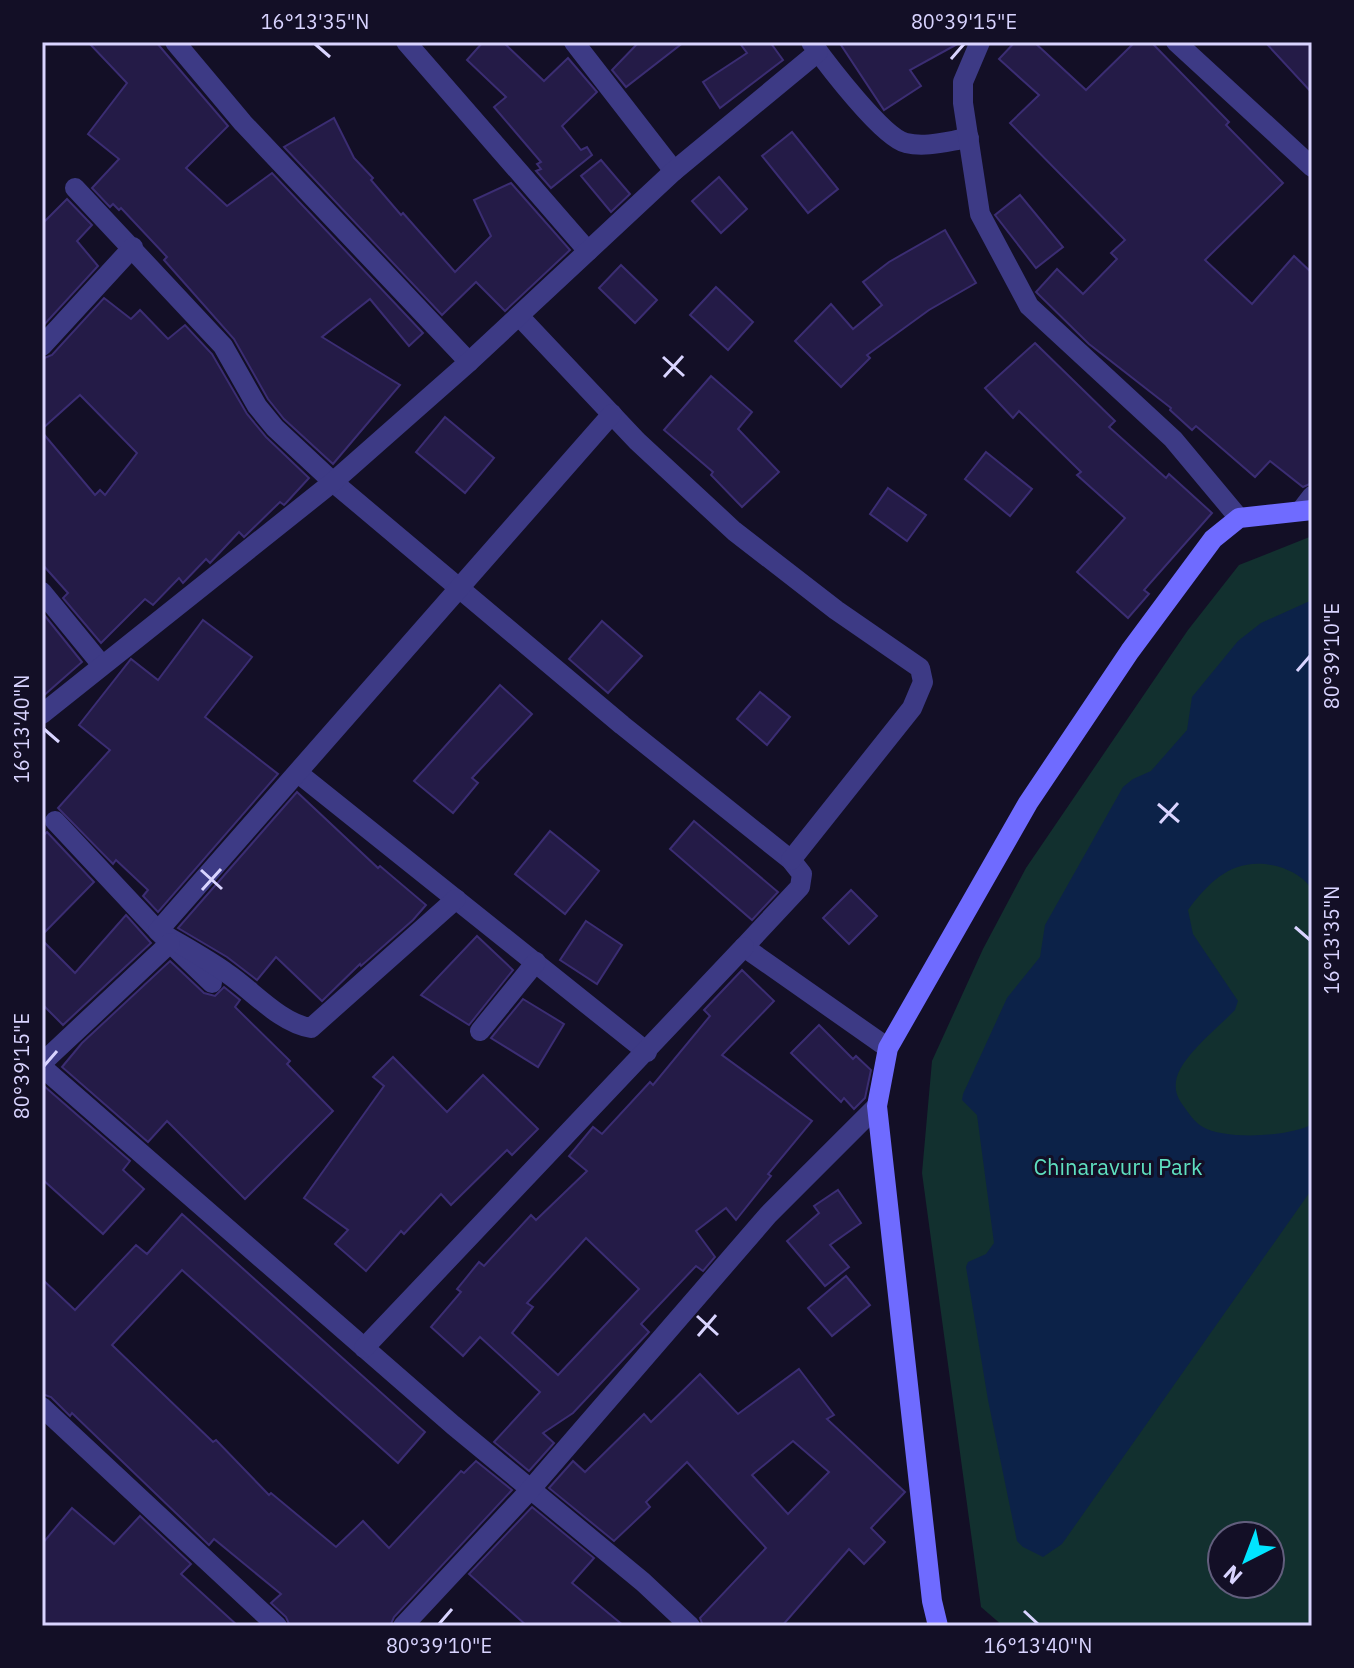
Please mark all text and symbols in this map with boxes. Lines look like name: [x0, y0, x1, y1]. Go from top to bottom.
text: 16°13'35"N: [261, 8, 369, 35]
text: 80°39'15"E: [911, 8, 1017, 35]
text: 80°39'10"E: [1318, 603, 1345, 709]
text: 16°13'40"N: [8, 675, 35, 783]
text: 16°13'35"N: [1318, 886, 1345, 994]
text: 80°39'15"E: [8, 1013, 35, 1119]
park label: Chinaravuru Park: [1033, 1152, 1203, 1181]
north arrow: [1206, 1520, 1286, 1600]
text: N: [1217, 1559, 1248, 1591]
text: 80°39'10"E: [386, 1632, 492, 1659]
text: 16°13'40"N: [984, 1632, 1092, 1659]

